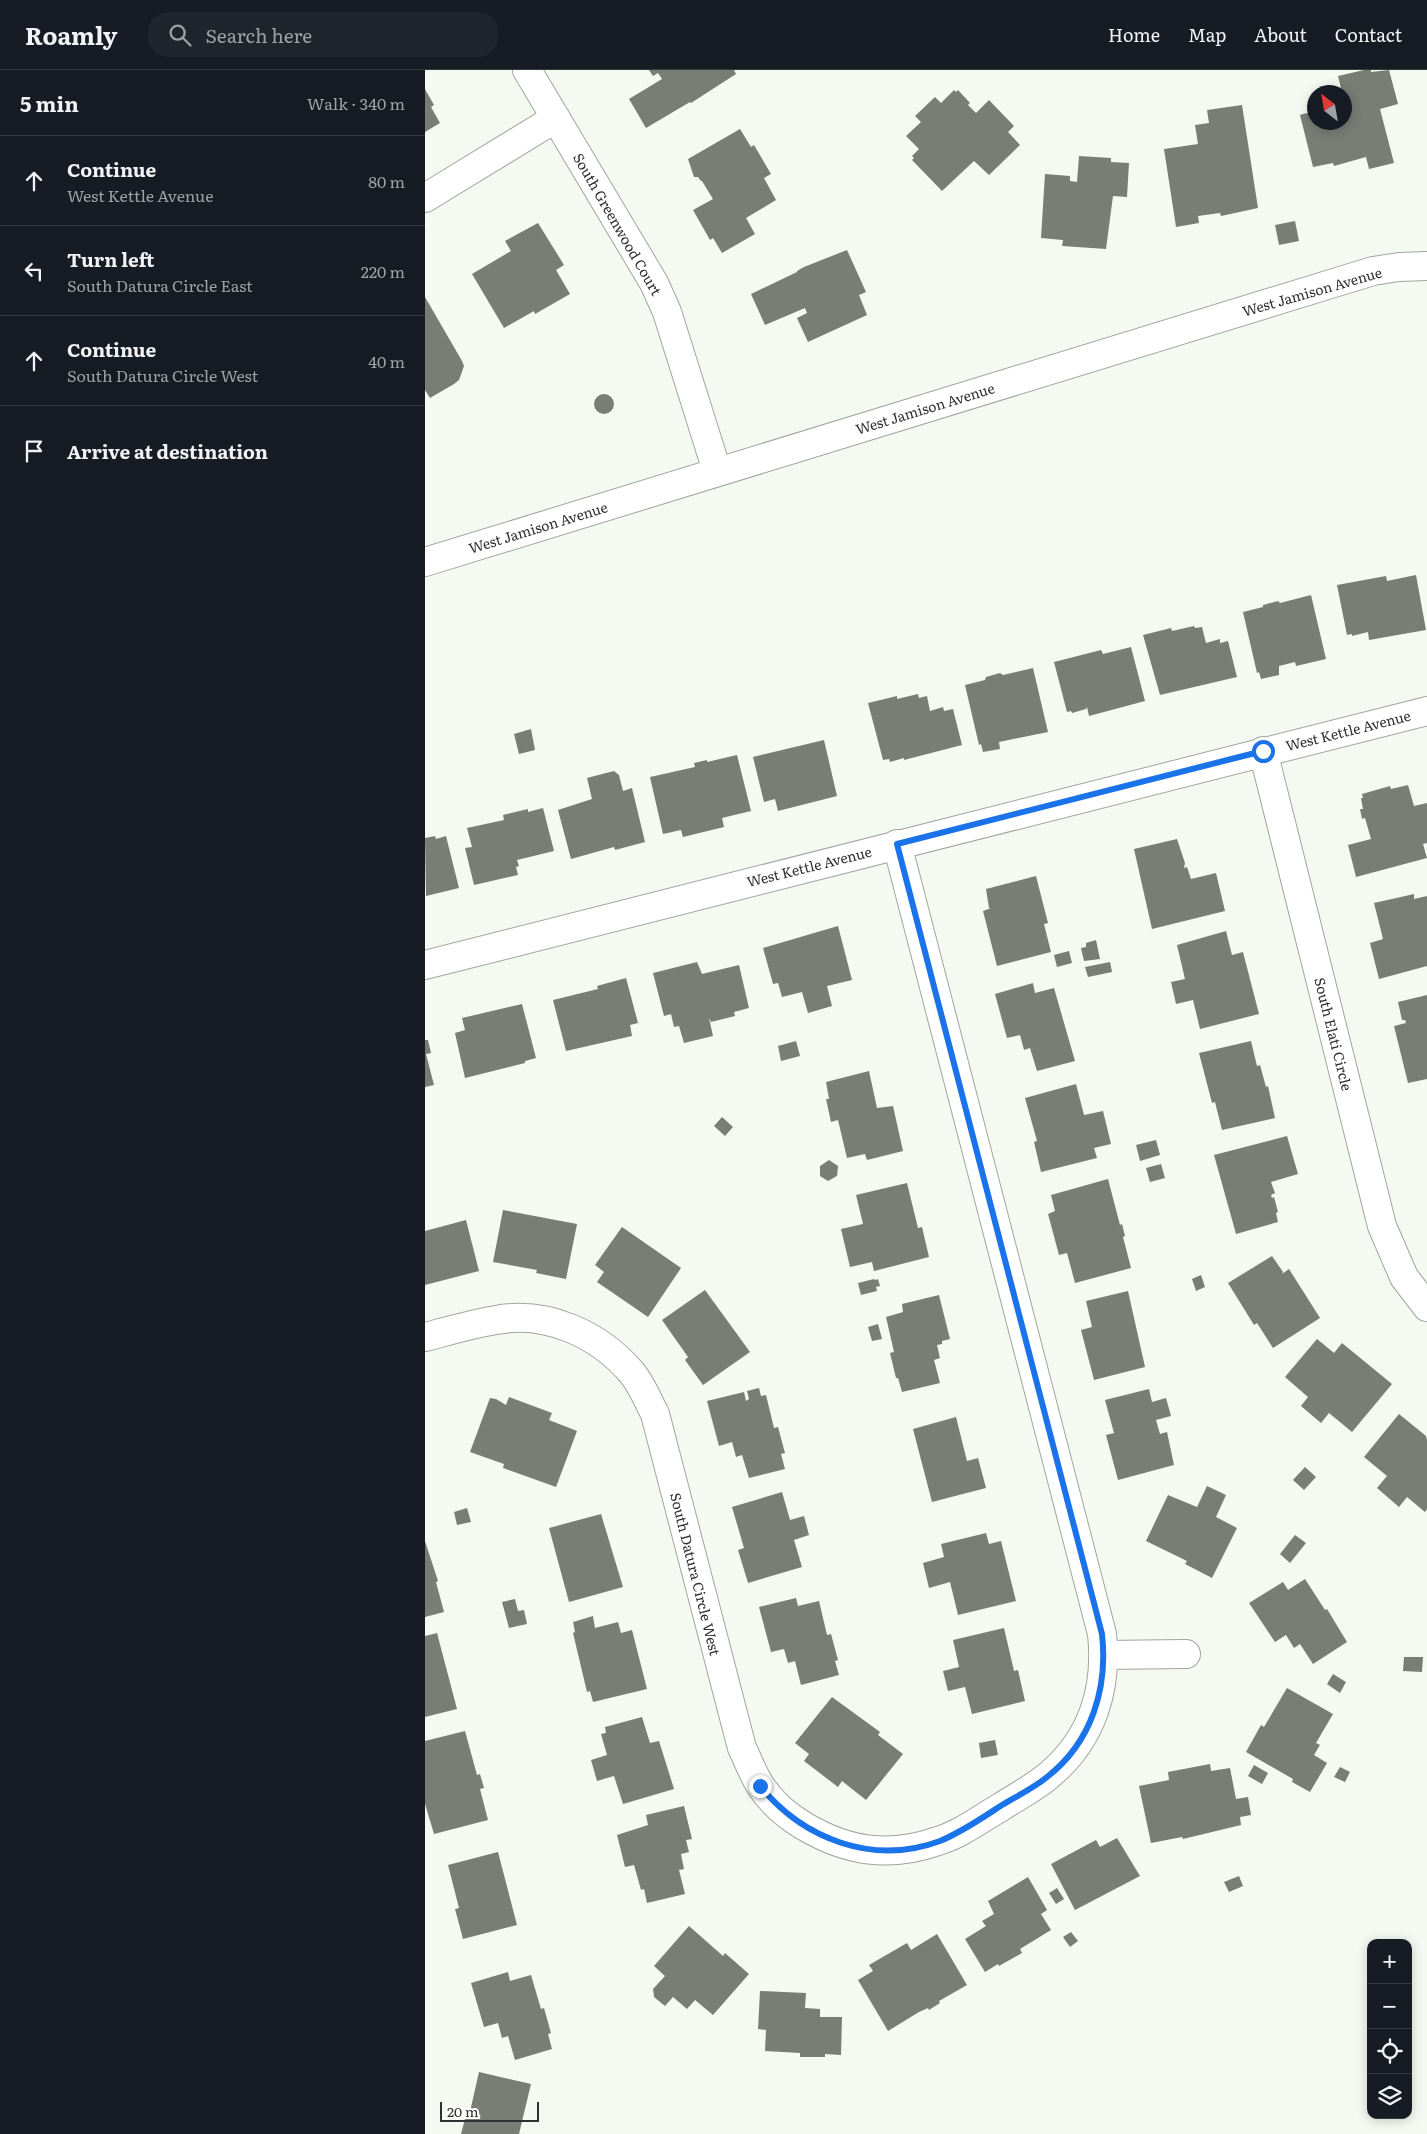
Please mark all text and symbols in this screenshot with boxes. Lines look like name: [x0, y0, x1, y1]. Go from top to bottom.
search box: [148, 12, 498, 57]
text: Roamly: [25, 17, 118, 52]
icon: search: [166, 21, 194, 49]
text: Search here: [206, 21, 312, 49]
text: Home: [1108, 21, 1160, 48]
text: Map: [1188, 21, 1226, 48]
text: About: [1254, 21, 1307, 48]
text: Contact: [1335, 21, 1402, 48]
north arrow: [1307, 85, 1352, 130]
text: 5 min: [20, 87, 79, 118]
text: Walk · 340 m: [307, 91, 405, 115]
street label: South Greenwood Court: [569, 149, 667, 299]
text: Continue: [67, 155, 156, 183]
icon: ahead: [20, 167, 48, 195]
text: 80 m: [368, 169, 405, 193]
text: West Kettle Avenue: [67, 183, 213, 207]
text: Turn left: [67, 245, 154, 273]
icon: left: [20, 257, 48, 285]
text: 220 m: [361, 259, 405, 283]
street label: West Jamison Avenue: [1240, 262, 1384, 320]
text: South Datura Circle East: [67, 273, 253, 297]
text: Continue: [67, 335, 156, 363]
icon: ahead: [20, 347, 48, 375]
text: 40 m: [368, 349, 405, 373]
text: South Datura Circle West: [67, 363, 258, 387]
street label: West Jamison Avenue: [853, 377, 997, 439]
icon: arrive: [20, 437, 48, 465]
text: Arrive at destination: [67, 437, 268, 465]
street label: West Jamison Avenue: [466, 496, 610, 558]
street label: West Kettle Avenue: [1283, 705, 1413, 755]
route start: [1252, 740, 1275, 763]
street label: West Kettle Avenue: [744, 841, 874, 891]
street label: South Elati Circle: [1310, 975, 1358, 1093]
street label: South Datura Circle West: [666, 1490, 726, 1658]
route end: [749, 1775, 772, 1798]
map controls: [1367, 1939, 1412, 2119]
button: +: [1367, 1939, 1412, 1984]
button: −: [1367, 1984, 1412, 2029]
button: locate: [1367, 2029, 1412, 2074]
button: layers: [1367, 2074, 1412, 2119]
scale bar: [440, 2099, 539, 2122]
text: 20 m: [447, 2101, 479, 2121]

